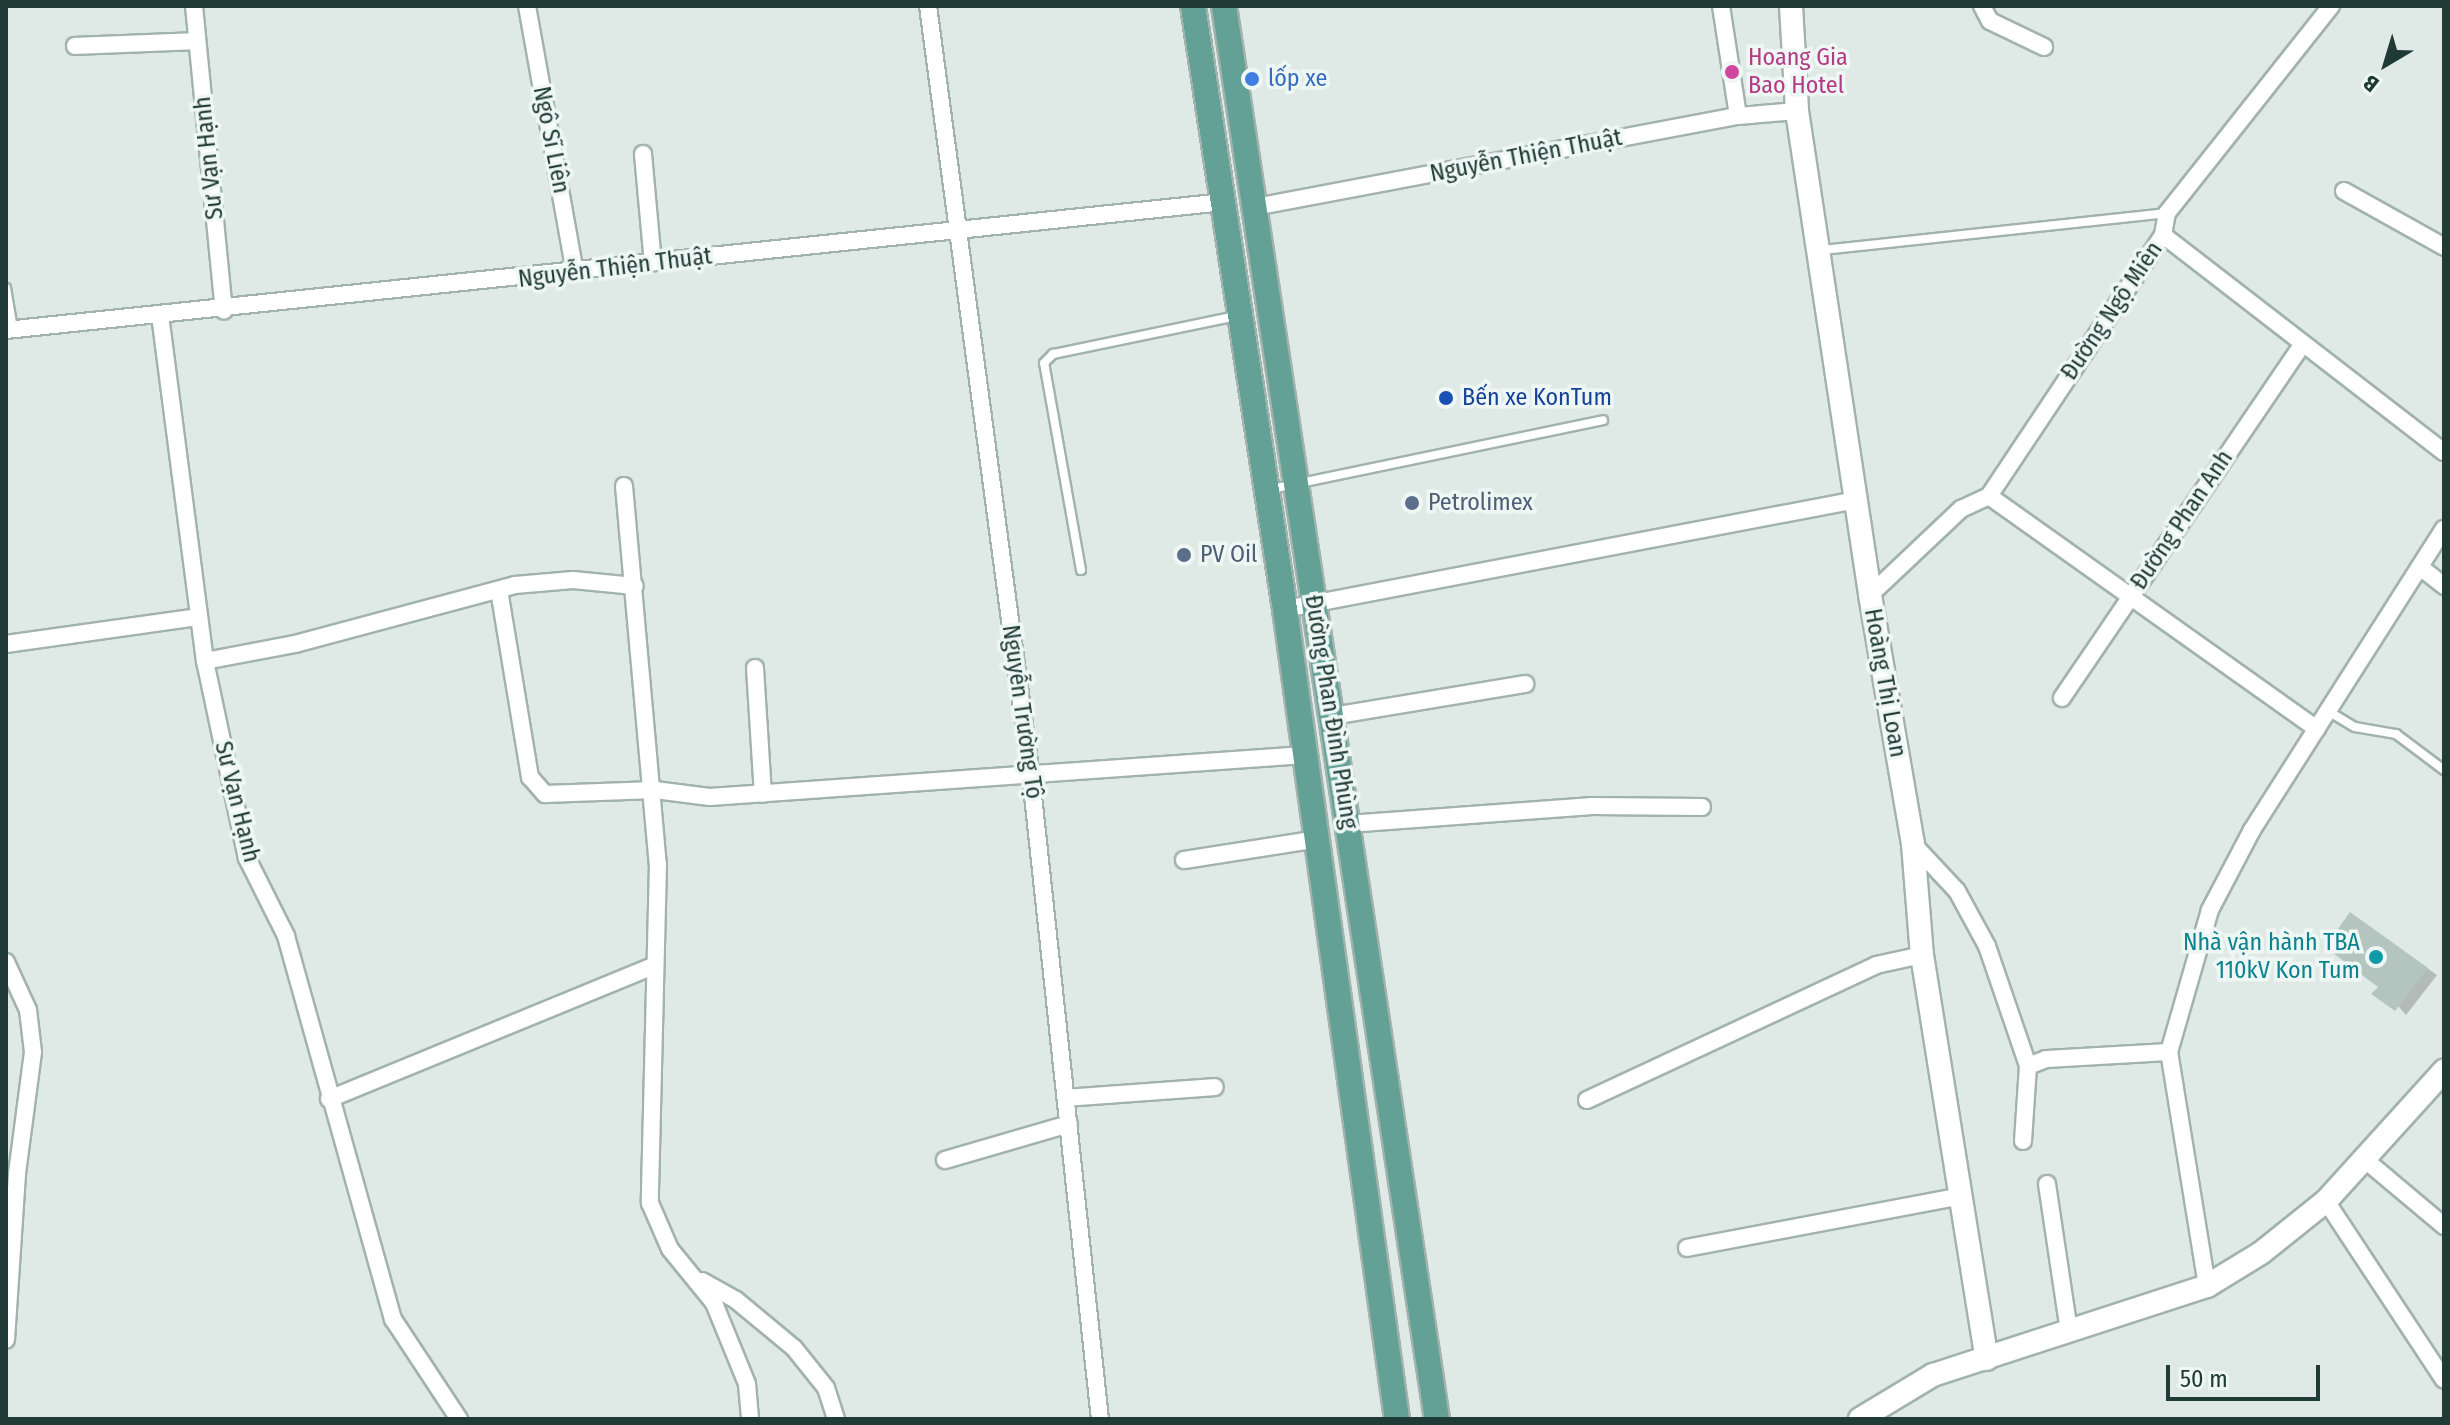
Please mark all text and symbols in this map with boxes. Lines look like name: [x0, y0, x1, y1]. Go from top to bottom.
north arrow: [2346, 24, 2426, 104]
place label: Hoang Gia Bao Hotel: [1748, 44, 1848, 100]
marker: Hoang Gia Bao Hotel: [1723, 63, 1741, 81]
place label: lốp xe: [1268, 65, 1327, 93]
text: B: [2358, 69, 2384, 98]
marker: lốp xe: [1243, 70, 1261, 88]
street label: Ngô Sĩ Liên: [527, 84, 575, 196]
street label: Sư Vạn Hạnh: [188, 95, 230, 221]
street label: Nguyễn Thiện Thuật: [1428, 123, 1624, 189]
street label: Đường Ngộ Miên: [2055, 236, 2169, 386]
street label: Nguyễn Thiện Thuật: [517, 242, 713, 294]
place label: Bến xe KonTum: [1462, 384, 1612, 412]
marker: Bến xe KonTum: [1437, 389, 1455, 407]
street label: Đường Phan Anh: [2125, 445, 2239, 595]
place label: Petrolimex: [1428, 489, 1533, 517]
marker: Petrolimex: [1403, 494, 1421, 512]
place label: PV Oil: [1200, 541, 1257, 569]
marker: PV Oil: [1175, 546, 1193, 564]
street label: Đường Phan Đình Phùng: [1298, 593, 1364, 831]
street label: Hoàng Thị Loan: [1858, 606, 1912, 760]
street label: Nguyễn Trường Tộ: [996, 623, 1048, 801]
street label: Sư Vạn Hạnh: [208, 739, 266, 865]
place label: Nhà vận hành TBA 110kV Kon Tum: [2183, 929, 2360, 985]
marker: Nhà vận hành TBA 110kV Kon Tum: [2367, 948, 2385, 966]
scale bar: [2170, 1349, 2324, 1399]
text: 50 m: [2180, 1365, 2228, 1393]

